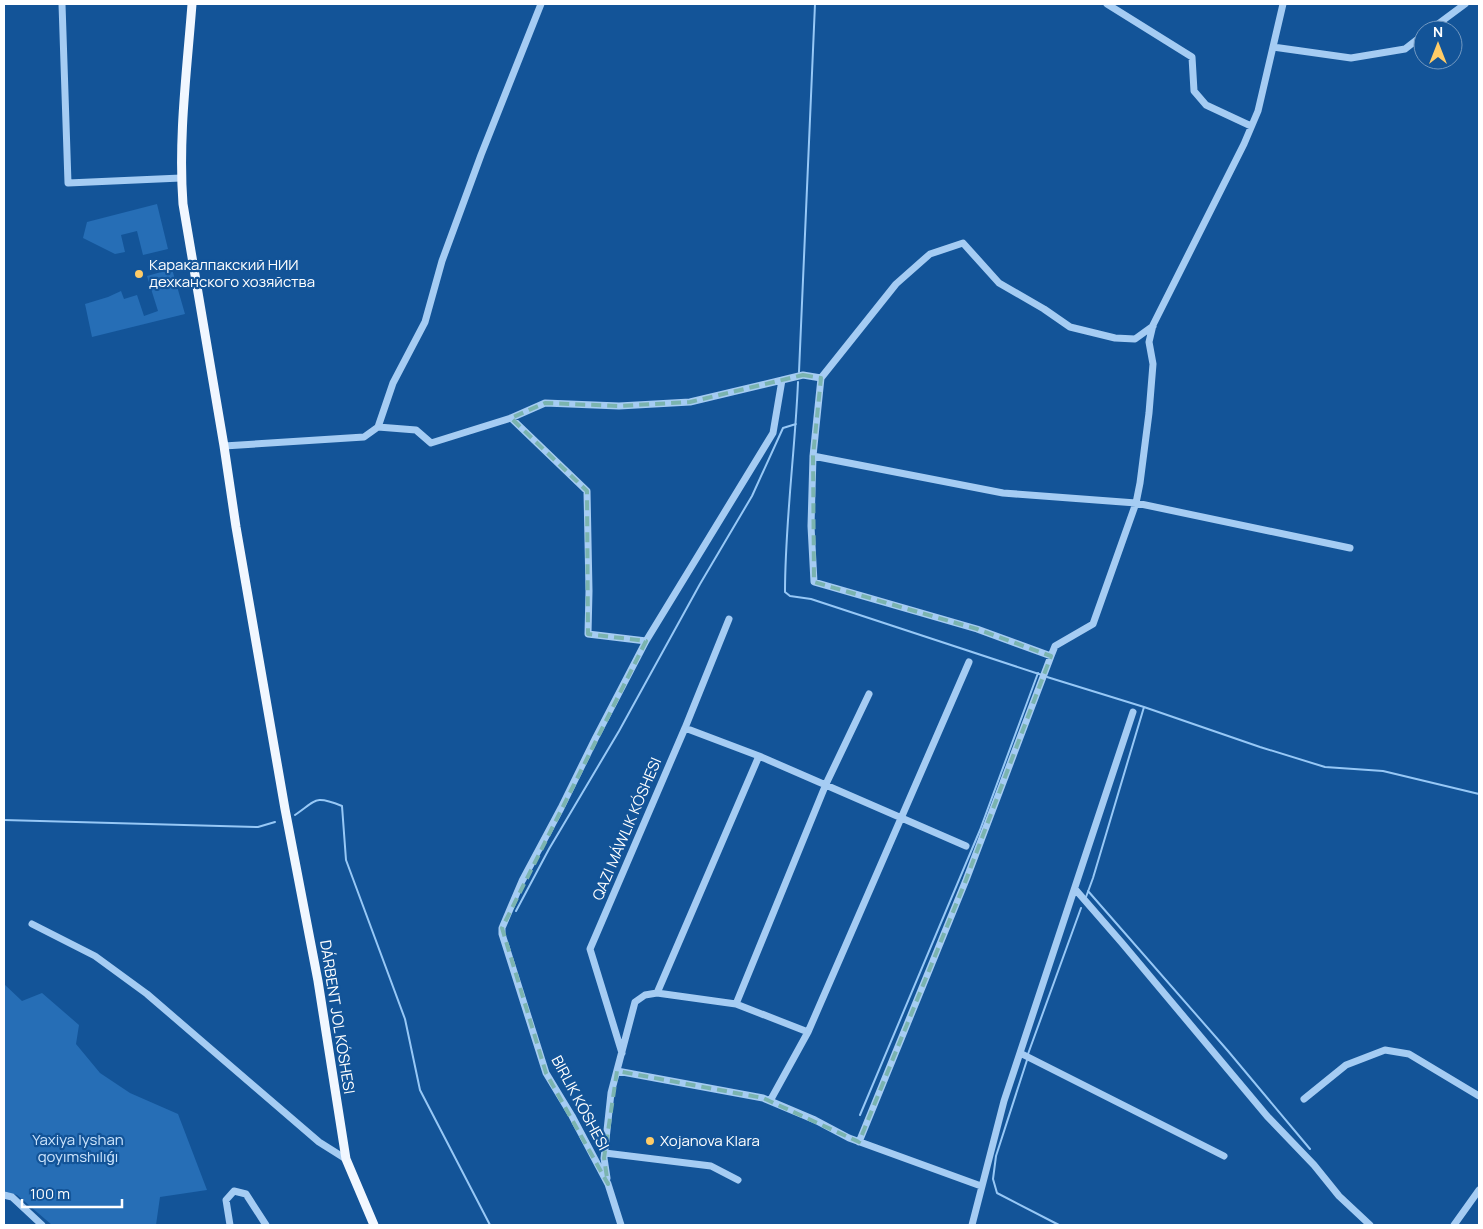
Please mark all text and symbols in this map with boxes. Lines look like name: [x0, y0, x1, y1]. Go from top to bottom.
north arrow: [1413, 20, 1463, 70]
text: N: [1433, 22, 1443, 41]
place label: Каракалпакский НИИ дехканского хозяйства: [149, 254, 315, 292]
marker: Каракалпакский НИИ дехканского хозяйства: [133, 268, 145, 280]
street label: QAZI MÁWLIK KÓSHESI: [587, 754, 666, 903]
street label: DÁRBENT JOL KÓSHESI: [315, 938, 360, 1095]
street label: BIRLIK KÓSHESI: [547, 1052, 614, 1154]
park label: Yaxiya Iyshan qoyımshılıǵı: [32, 1129, 124, 1167]
place label: Xojanova Klara: [660, 1130, 760, 1151]
marker: Xojanova Klara: [644, 1135, 656, 1147]
scale bar: [22, 1176, 122, 1208]
text: 100 m: [30, 1183, 70, 1204]

